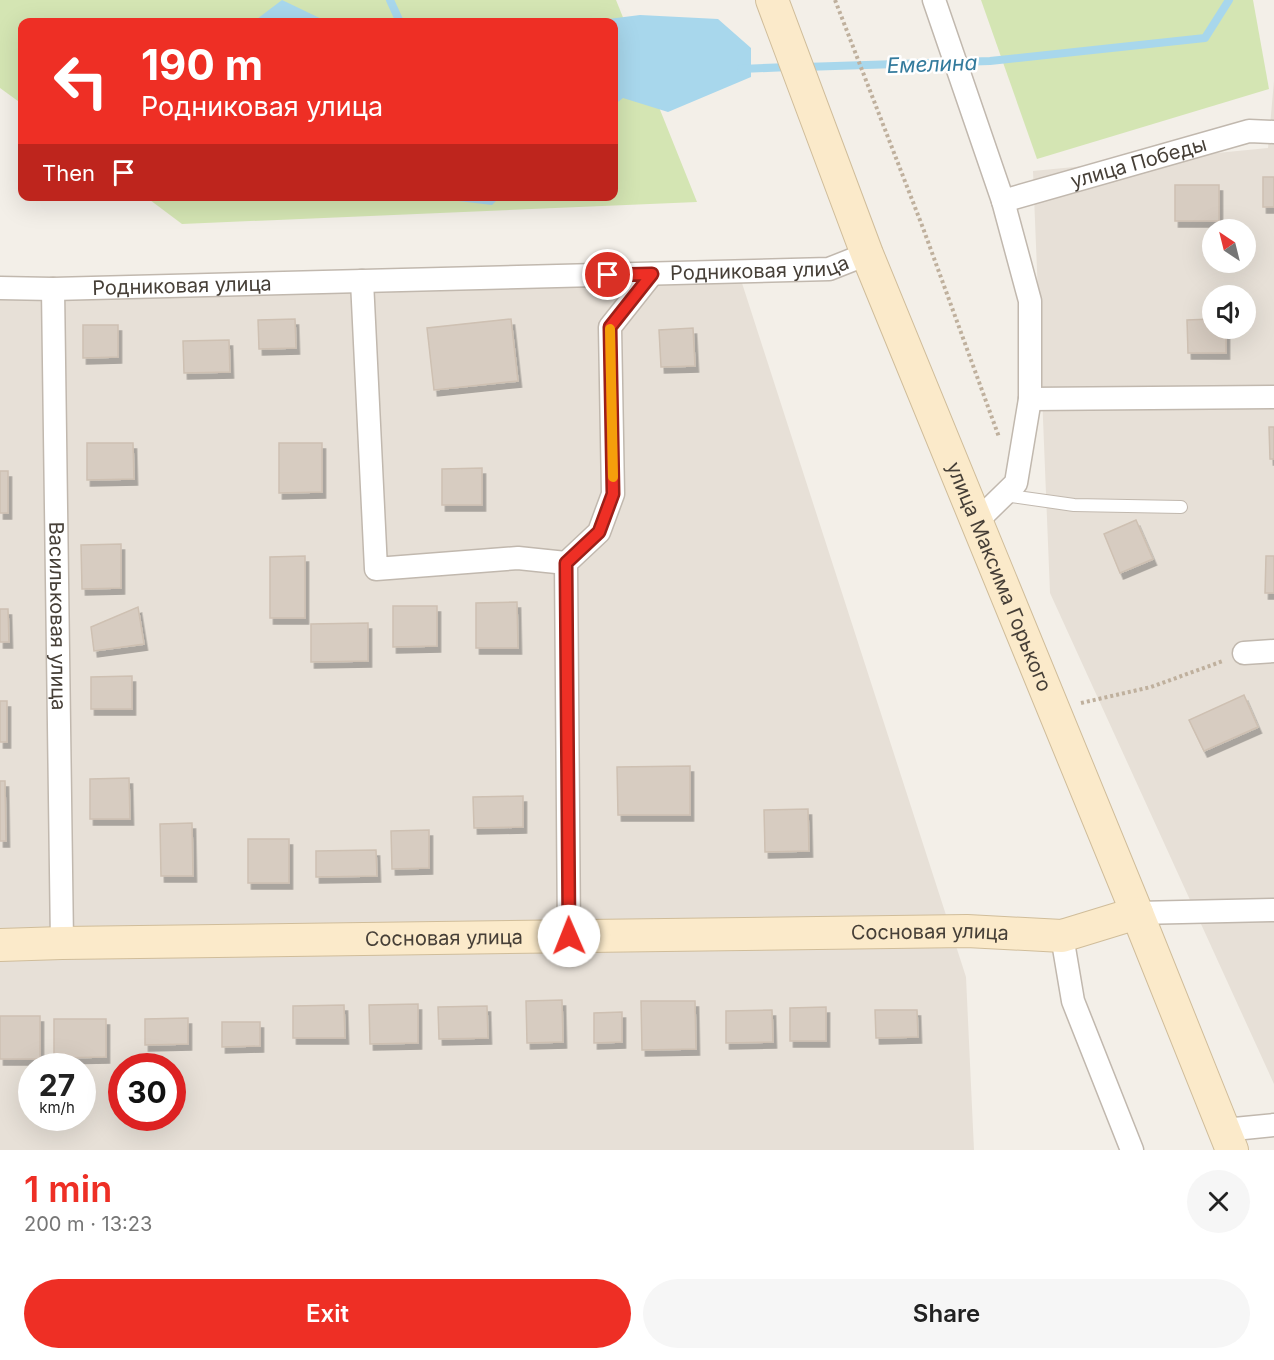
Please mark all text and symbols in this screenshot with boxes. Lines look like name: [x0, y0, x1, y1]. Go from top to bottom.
text: 190 m: [141, 39, 263, 90]
icon: left: [42, 42, 120, 120]
water label: Емелина: [886, 50, 978, 78]
text: Родниковая улица: [141, 90, 383, 123]
street label: улица Победы: [1068, 132, 1209, 193]
icon: arrive: [107, 156, 140, 189]
text: Then: [42, 160, 95, 186]
north arrow: [1202, 219, 1256, 273]
map controls: [1202, 219, 1256, 339]
pin: [582, 249, 633, 300]
street label: Родниковая улица: [670, 250, 852, 285]
icon: arrive: [591, 258, 624, 291]
street label: Родниковая улица: [92, 271, 272, 300]
button: sound: [1202, 285, 1256, 339]
street label: улица Максима Горького: [942, 458, 1057, 695]
street label: Васильковая улица: [44, 521, 71, 711]
position arrow: [537, 904, 601, 968]
street label: Сосновая улица: [851, 919, 1009, 945]
street label: Сосновая улица: [365, 925, 523, 951]
speed limit sign: 30: [108, 1053, 186, 1131]
text: 27: [39, 1067, 75, 1103]
text: km/h: [39, 1098, 75, 1117]
text: 1 min: [24, 1167, 112, 1211]
button: close: [1187, 1170, 1250, 1233]
text: 200 m · 13:23: [24, 1212, 152, 1236]
button: Exit: [24, 1279, 631, 1348]
button: Share: [643, 1279, 1250, 1348]

